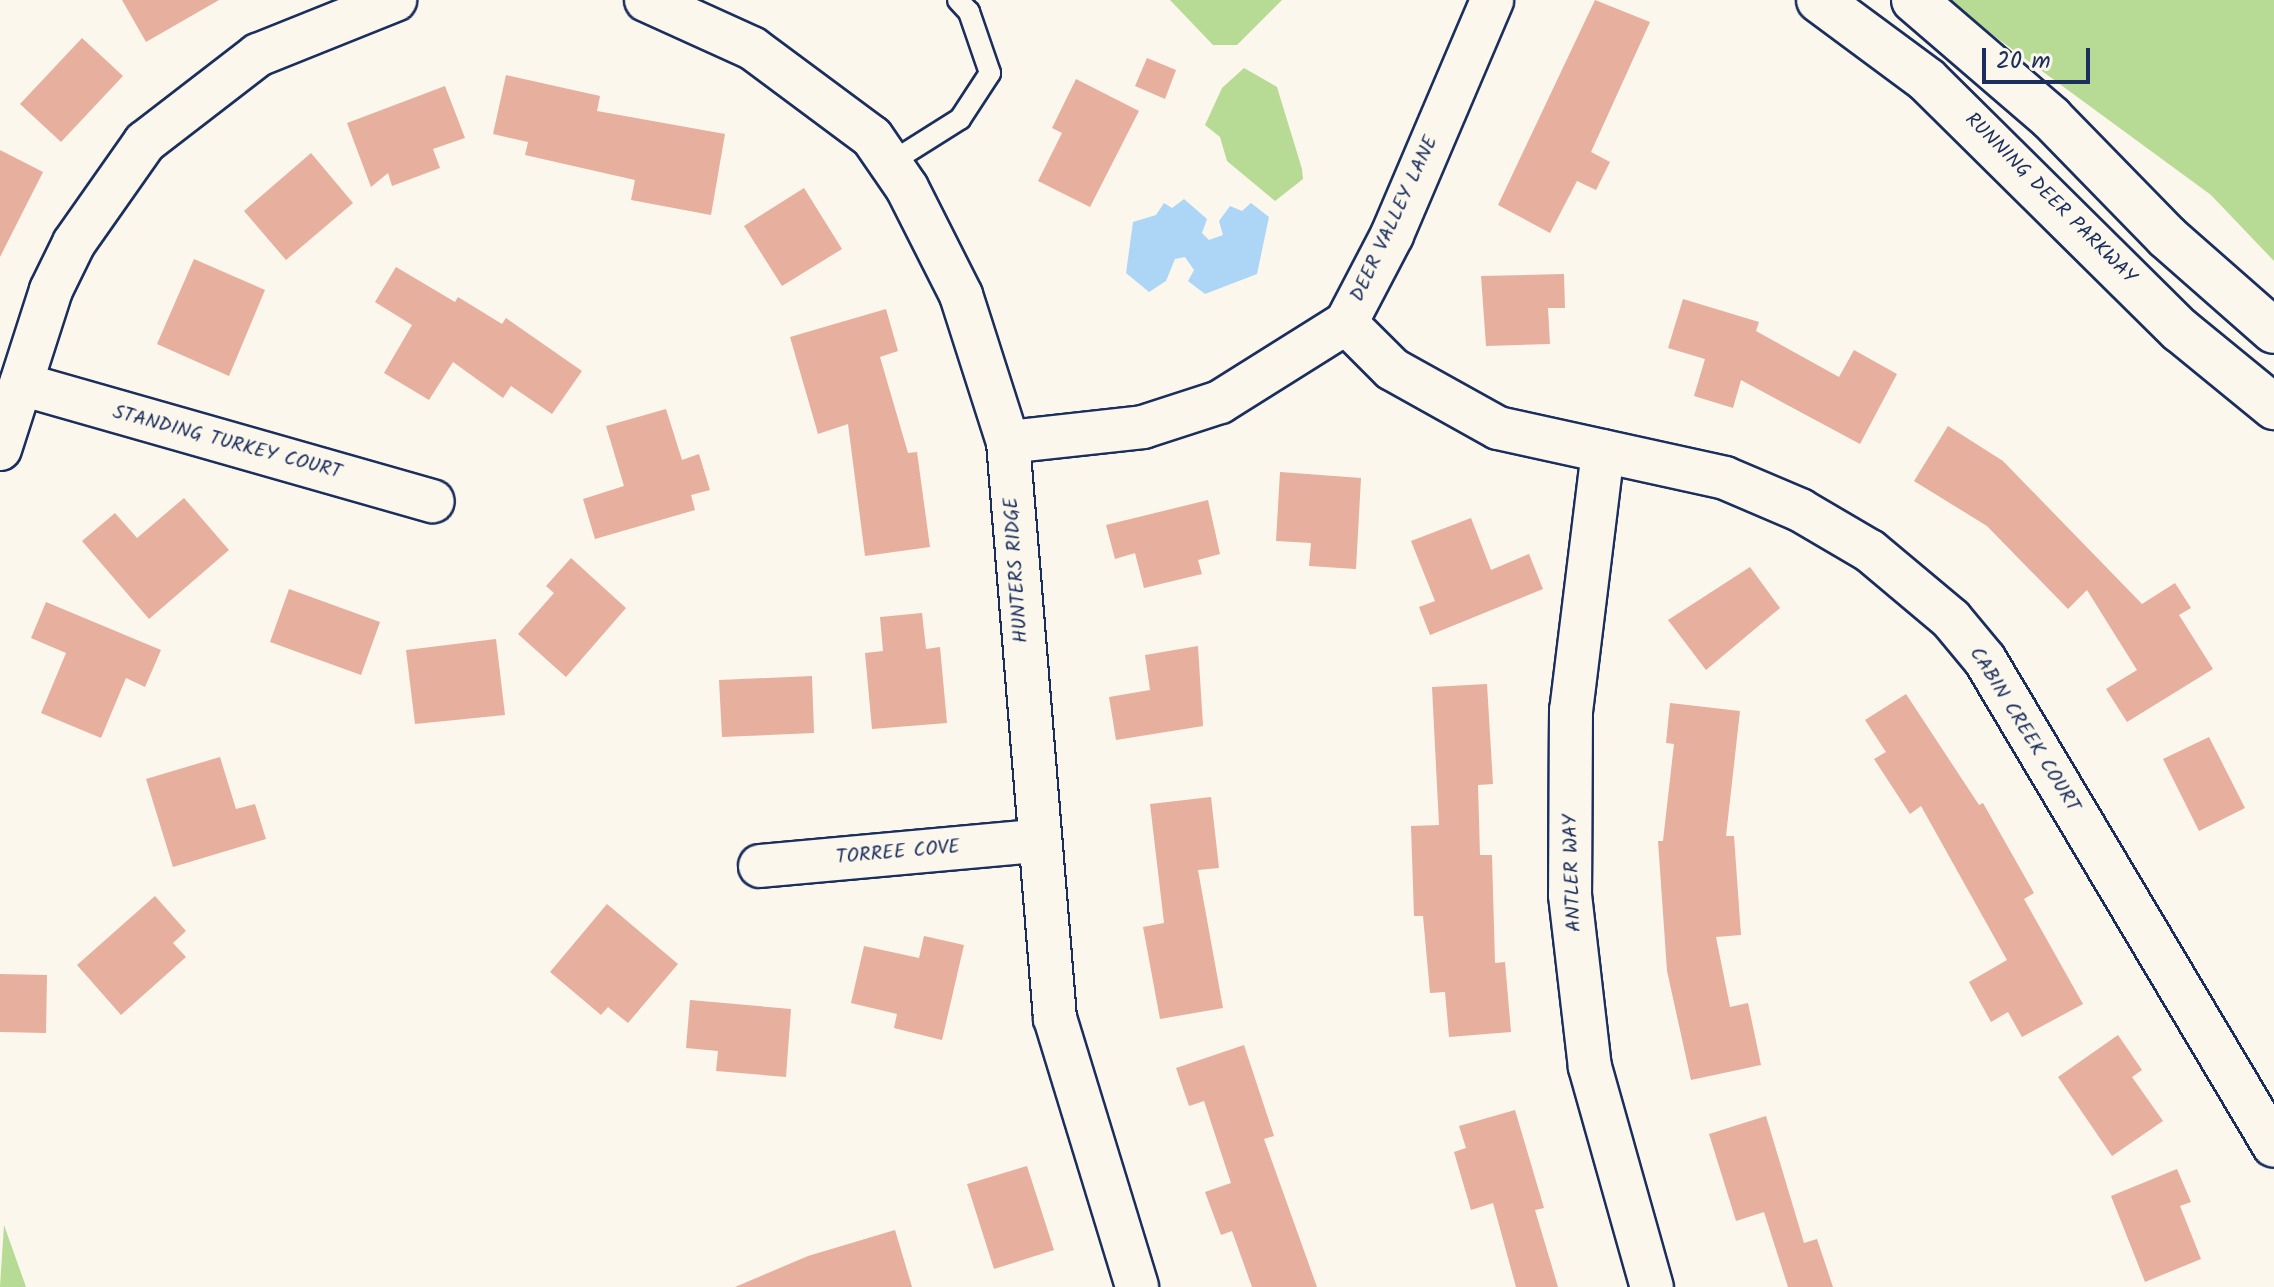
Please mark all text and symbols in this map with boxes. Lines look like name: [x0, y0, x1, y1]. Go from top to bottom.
scale bar: [1986, 32, 2094, 82]
text: 20 m: [1996, 42, 2051, 81]
street label: RUNNING DEER PARKWAY: [1959, 108, 2141, 290]
street label: DEER VALLEY LANE: [1346, 132, 1444, 306]
street label: STANDING TURKEY COURT: [110, 401, 344, 485]
street label: HUNTERS RIDGE: [1000, 496, 1034, 644]
street label: CABIN CREEK COURT: [1963, 643, 2085, 817]
street label: ANTLER WAY: [1559, 814, 1587, 932]
street label: TORREE COVE: [835, 836, 961, 870]

